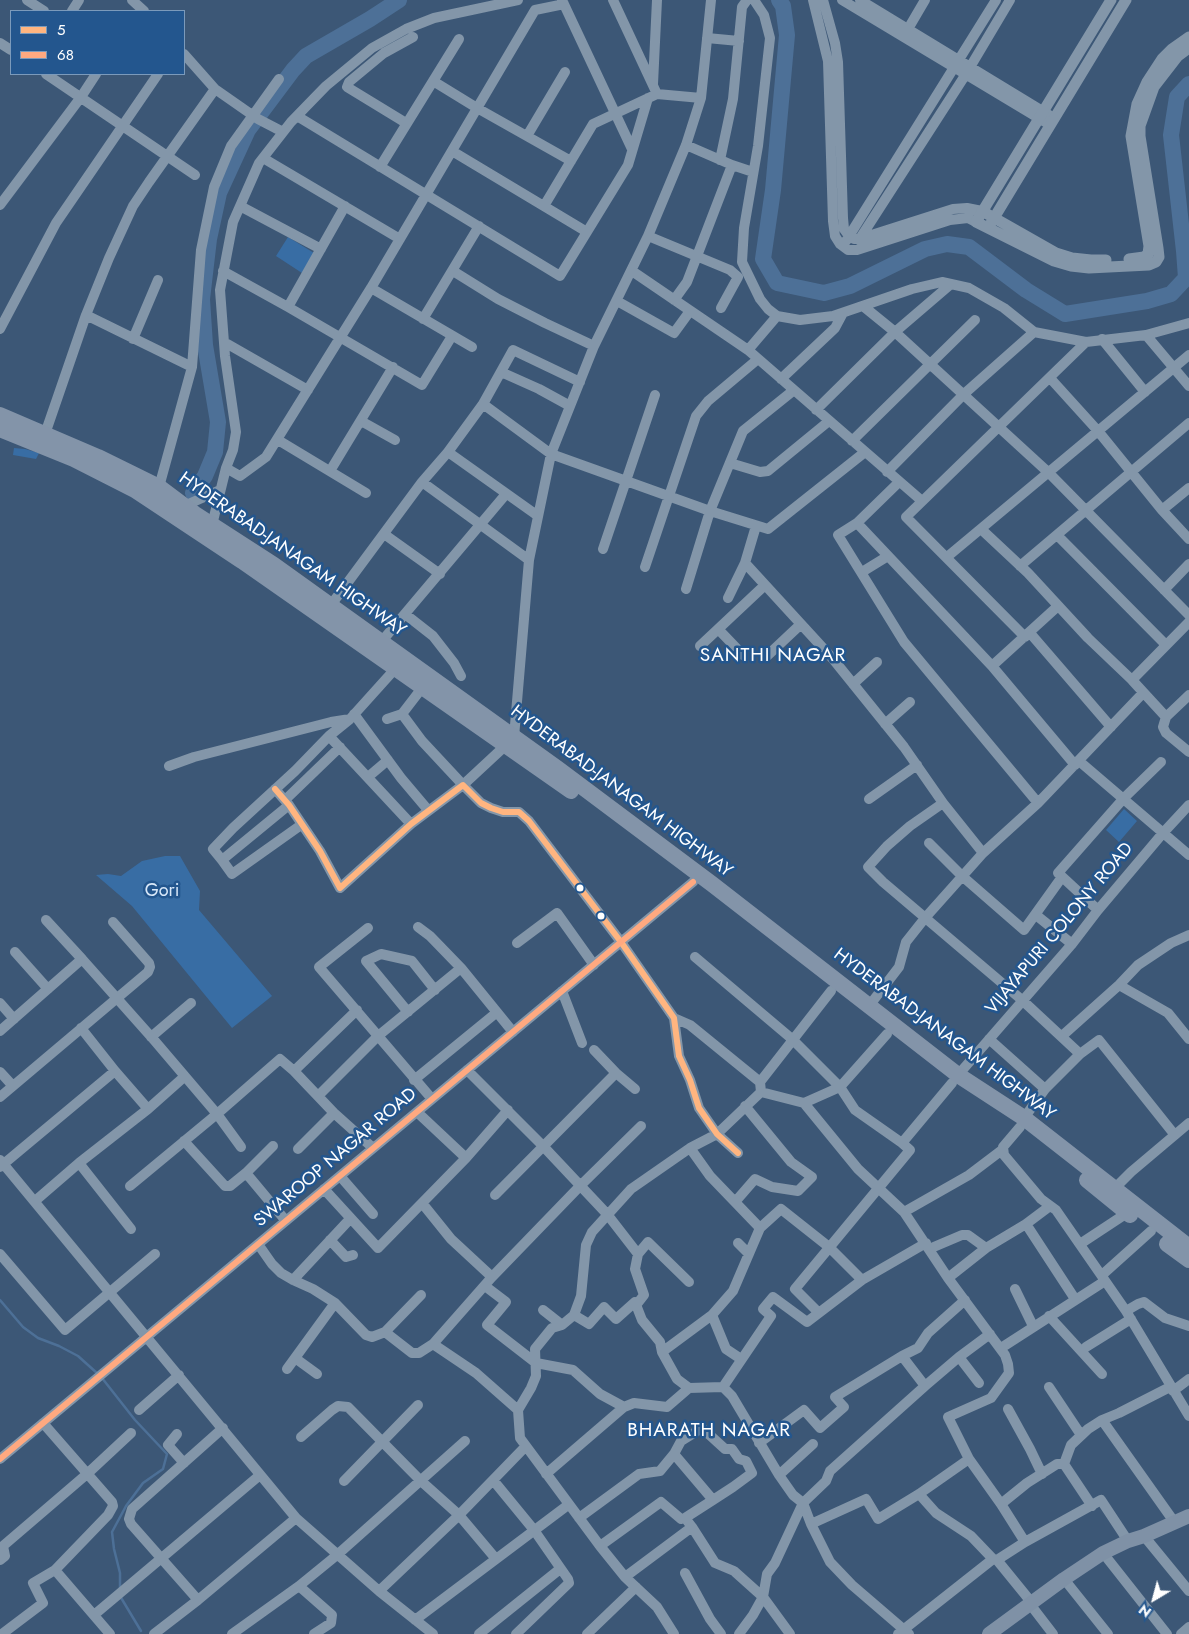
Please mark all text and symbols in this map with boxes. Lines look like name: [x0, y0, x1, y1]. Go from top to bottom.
legend: [10, 10, 185, 75]
text: 5: [57, 19, 65, 41]
text: 68: [57, 44, 74, 66]
street label: HYDERABAD-JANAGAM HIGHWAY: [174, 468, 410, 642]
district label: SANTHI NAGAR: [698, 645, 848, 667]
street label: HYDERABAD-JANAGAM HIGHWAY: [506, 701, 736, 883]
street label: VIJAYAPURI COLONY ROAD: [982, 839, 1138, 1019]
park label: Gori: [145, 881, 179, 903]
unlabelled marker: [575, 883, 585, 893]
unlabelled marker: [596, 911, 606, 921]
street label: HYDERABAD-JANAGAM HIGHWAY: [829, 944, 1059, 1126]
street label: SWAROOP NAGAR ROAD: [250, 1084, 422, 1232]
district label: BHARATH NAGAR: [626, 1420, 792, 1442]
north arrow: [1129, 1574, 1179, 1624]
text: N: [1135, 1600, 1155, 1622]

